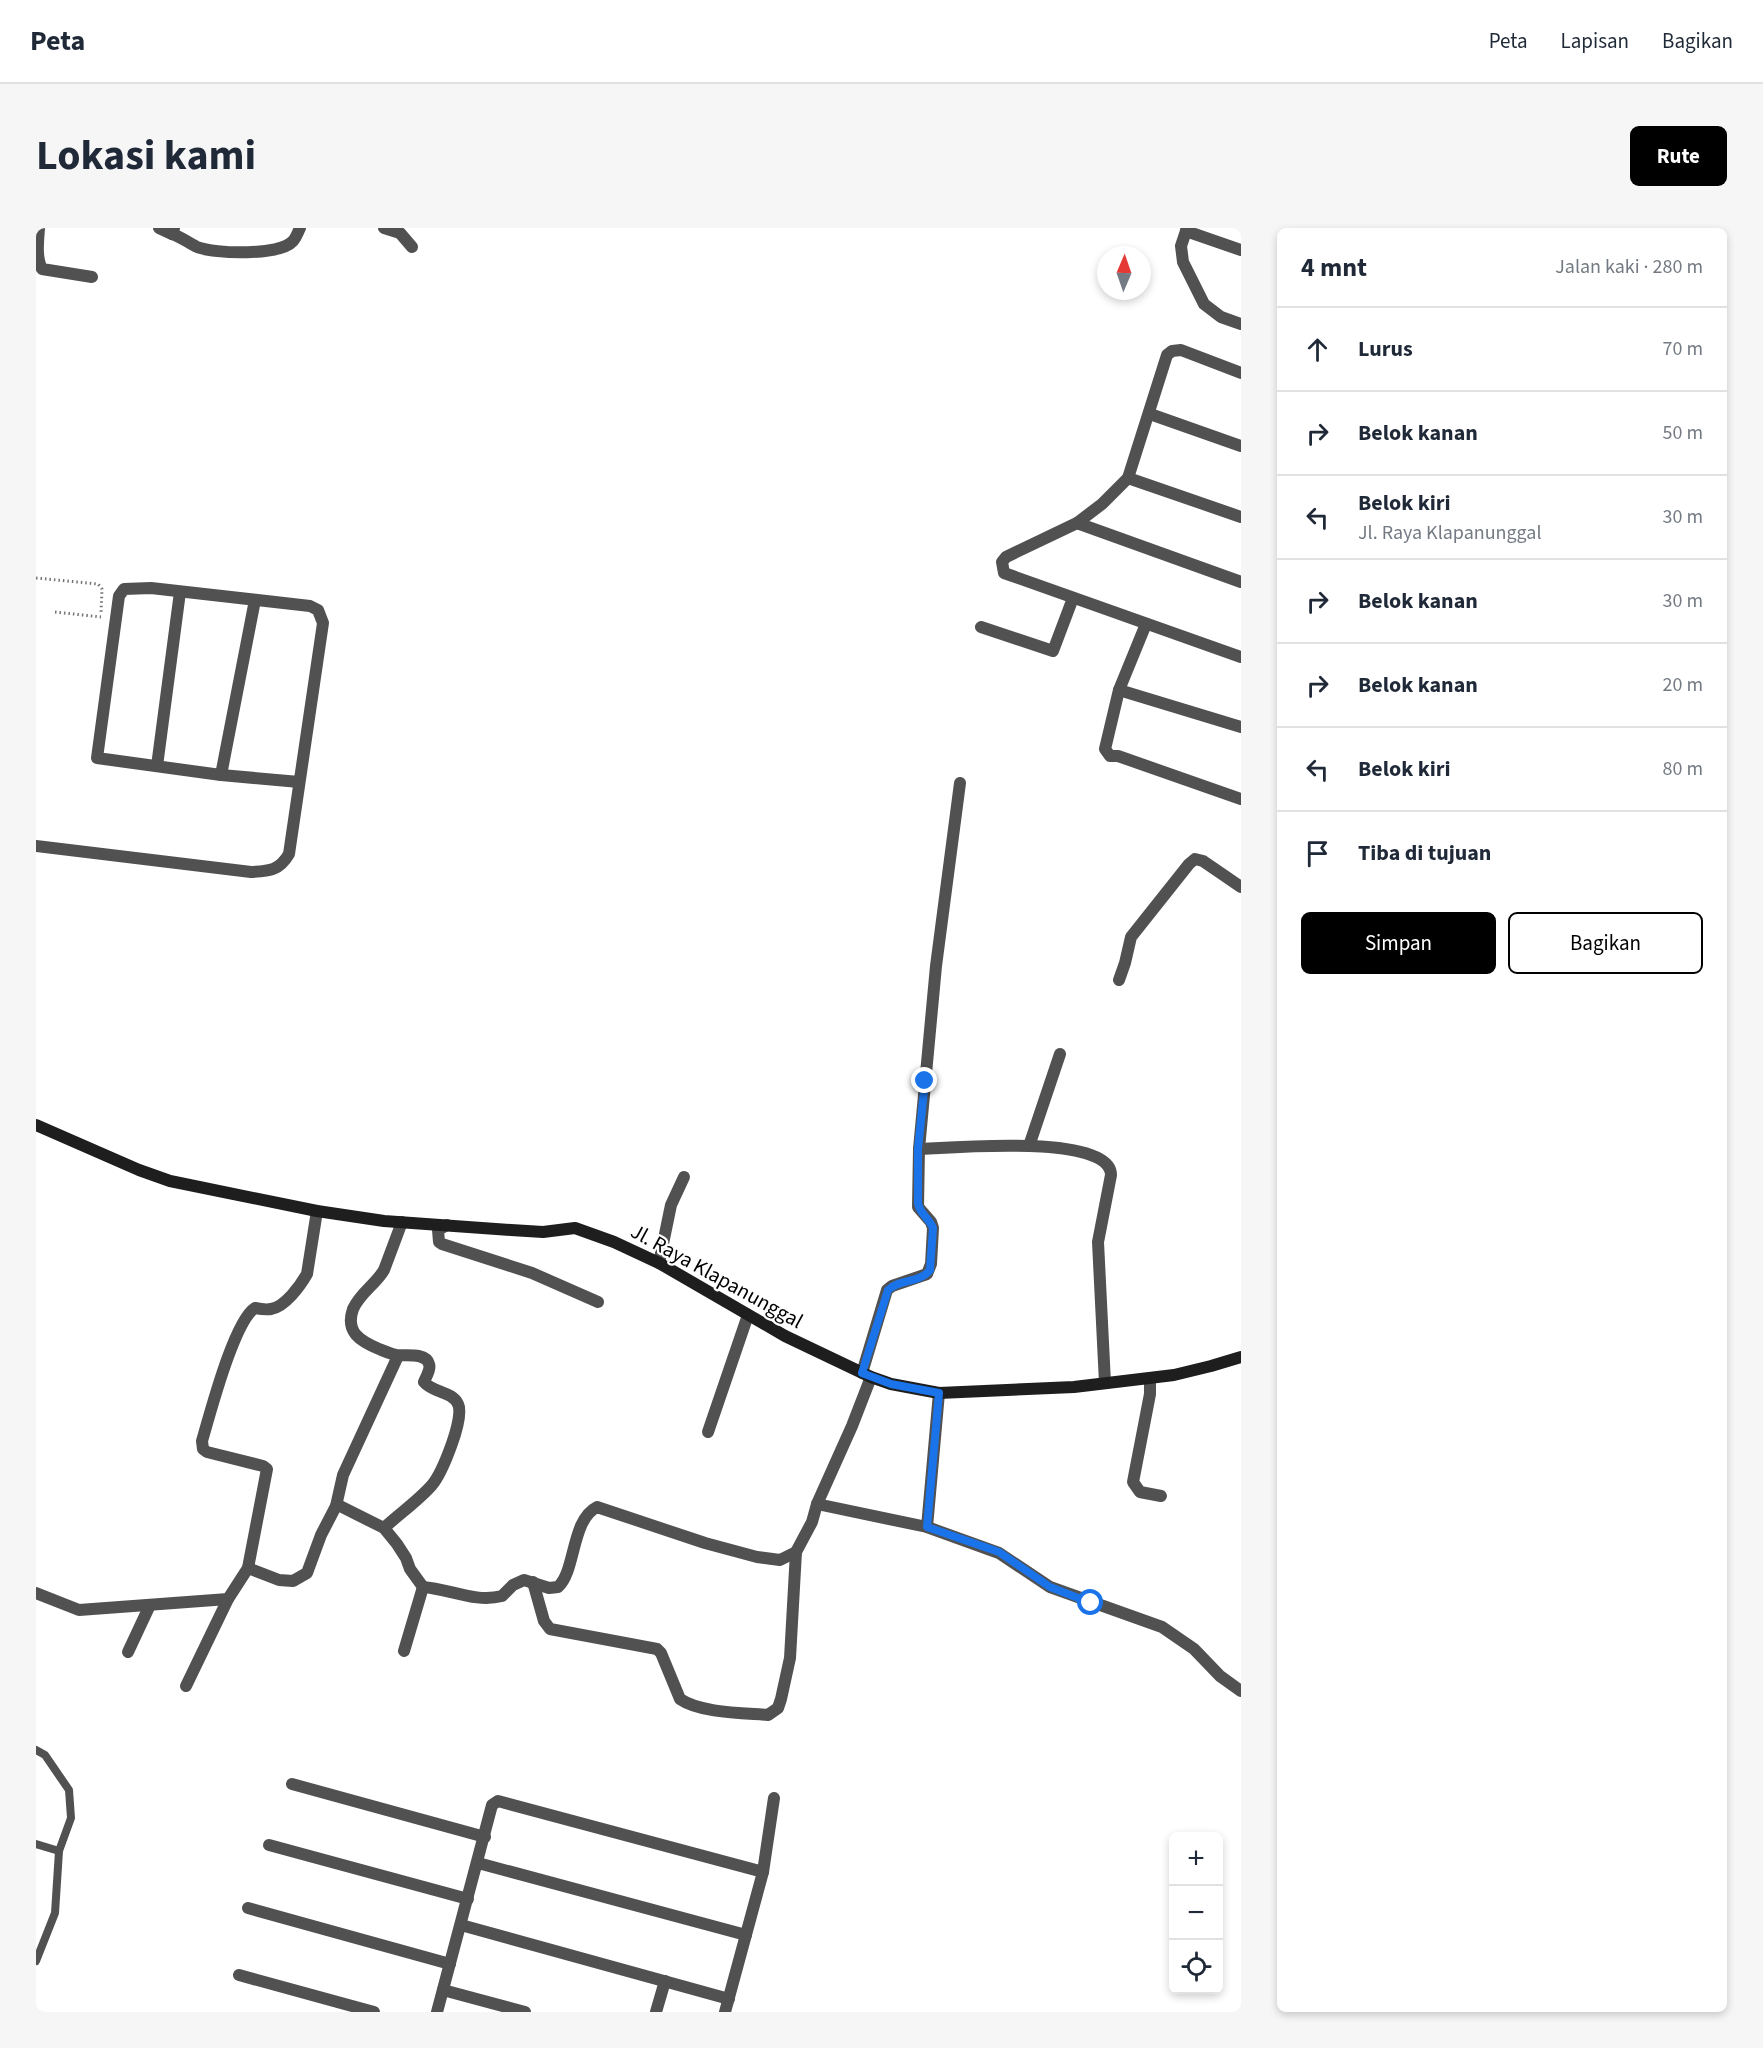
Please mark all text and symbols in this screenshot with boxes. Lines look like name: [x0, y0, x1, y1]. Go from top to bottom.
text: Peta: [30, 21, 85, 61]
text: Peta: [1489, 26, 1528, 56]
text: Lapisan: [1561, 26, 1629, 56]
text: Bagikan: [1662, 26, 1733, 56]
text: Lokasi kami: [36, 126, 256, 186]
button: Rute: [1630, 126, 1727, 186]
north arrow: [1097, 246, 1151, 300]
text: 4 mnt: [1301, 249, 1367, 286]
text: Jalan kaki · 280 m: [1555, 253, 1703, 281]
icon: ahead: [1301, 333, 1334, 366]
text: Lurus: [1358, 333, 1413, 365]
text: 70 m: [1663, 335, 1703, 363]
icon: right: [1301, 417, 1334, 450]
text: Belok kanan: [1358, 417, 1478, 449]
text: 50 m: [1663, 419, 1703, 447]
text: Belok kiri: [1358, 487, 1451, 519]
icon: left: [1301, 501, 1334, 534]
text: 30 m: [1663, 503, 1703, 531]
text: Jl. Raya Klapanunggal: [1358, 519, 1542, 547]
icon: right: [1301, 585, 1334, 618]
text: Belok kanan: [1358, 585, 1478, 617]
text: 30 m: [1663, 587, 1703, 615]
icon: right: [1301, 669, 1334, 702]
text: Belok kanan: [1358, 669, 1478, 701]
text: 20 m: [1663, 671, 1703, 699]
icon: left: [1301, 753, 1334, 786]
text: Belok kiri: [1358, 753, 1451, 785]
text: 80 m: [1663, 755, 1703, 783]
icon: arrive: [1301, 837, 1334, 870]
text: Tiba di tujuan: [1358, 837, 1491, 869]
button: Simpan: [1301, 912, 1496, 974]
button: Bagikan: [1508, 912, 1703, 974]
route end: [911, 1067, 937, 1093]
street label: Jl. Raya Klapanunggal: [625, 1216, 809, 1336]
route start: [1077, 1589, 1103, 1615]
map controls: [1169, 1832, 1223, 1994]
button: +: [1169, 1832, 1223, 1886]
button: −: [1169, 1886, 1223, 1940]
button: locate: [1169, 1940, 1223, 1994]

